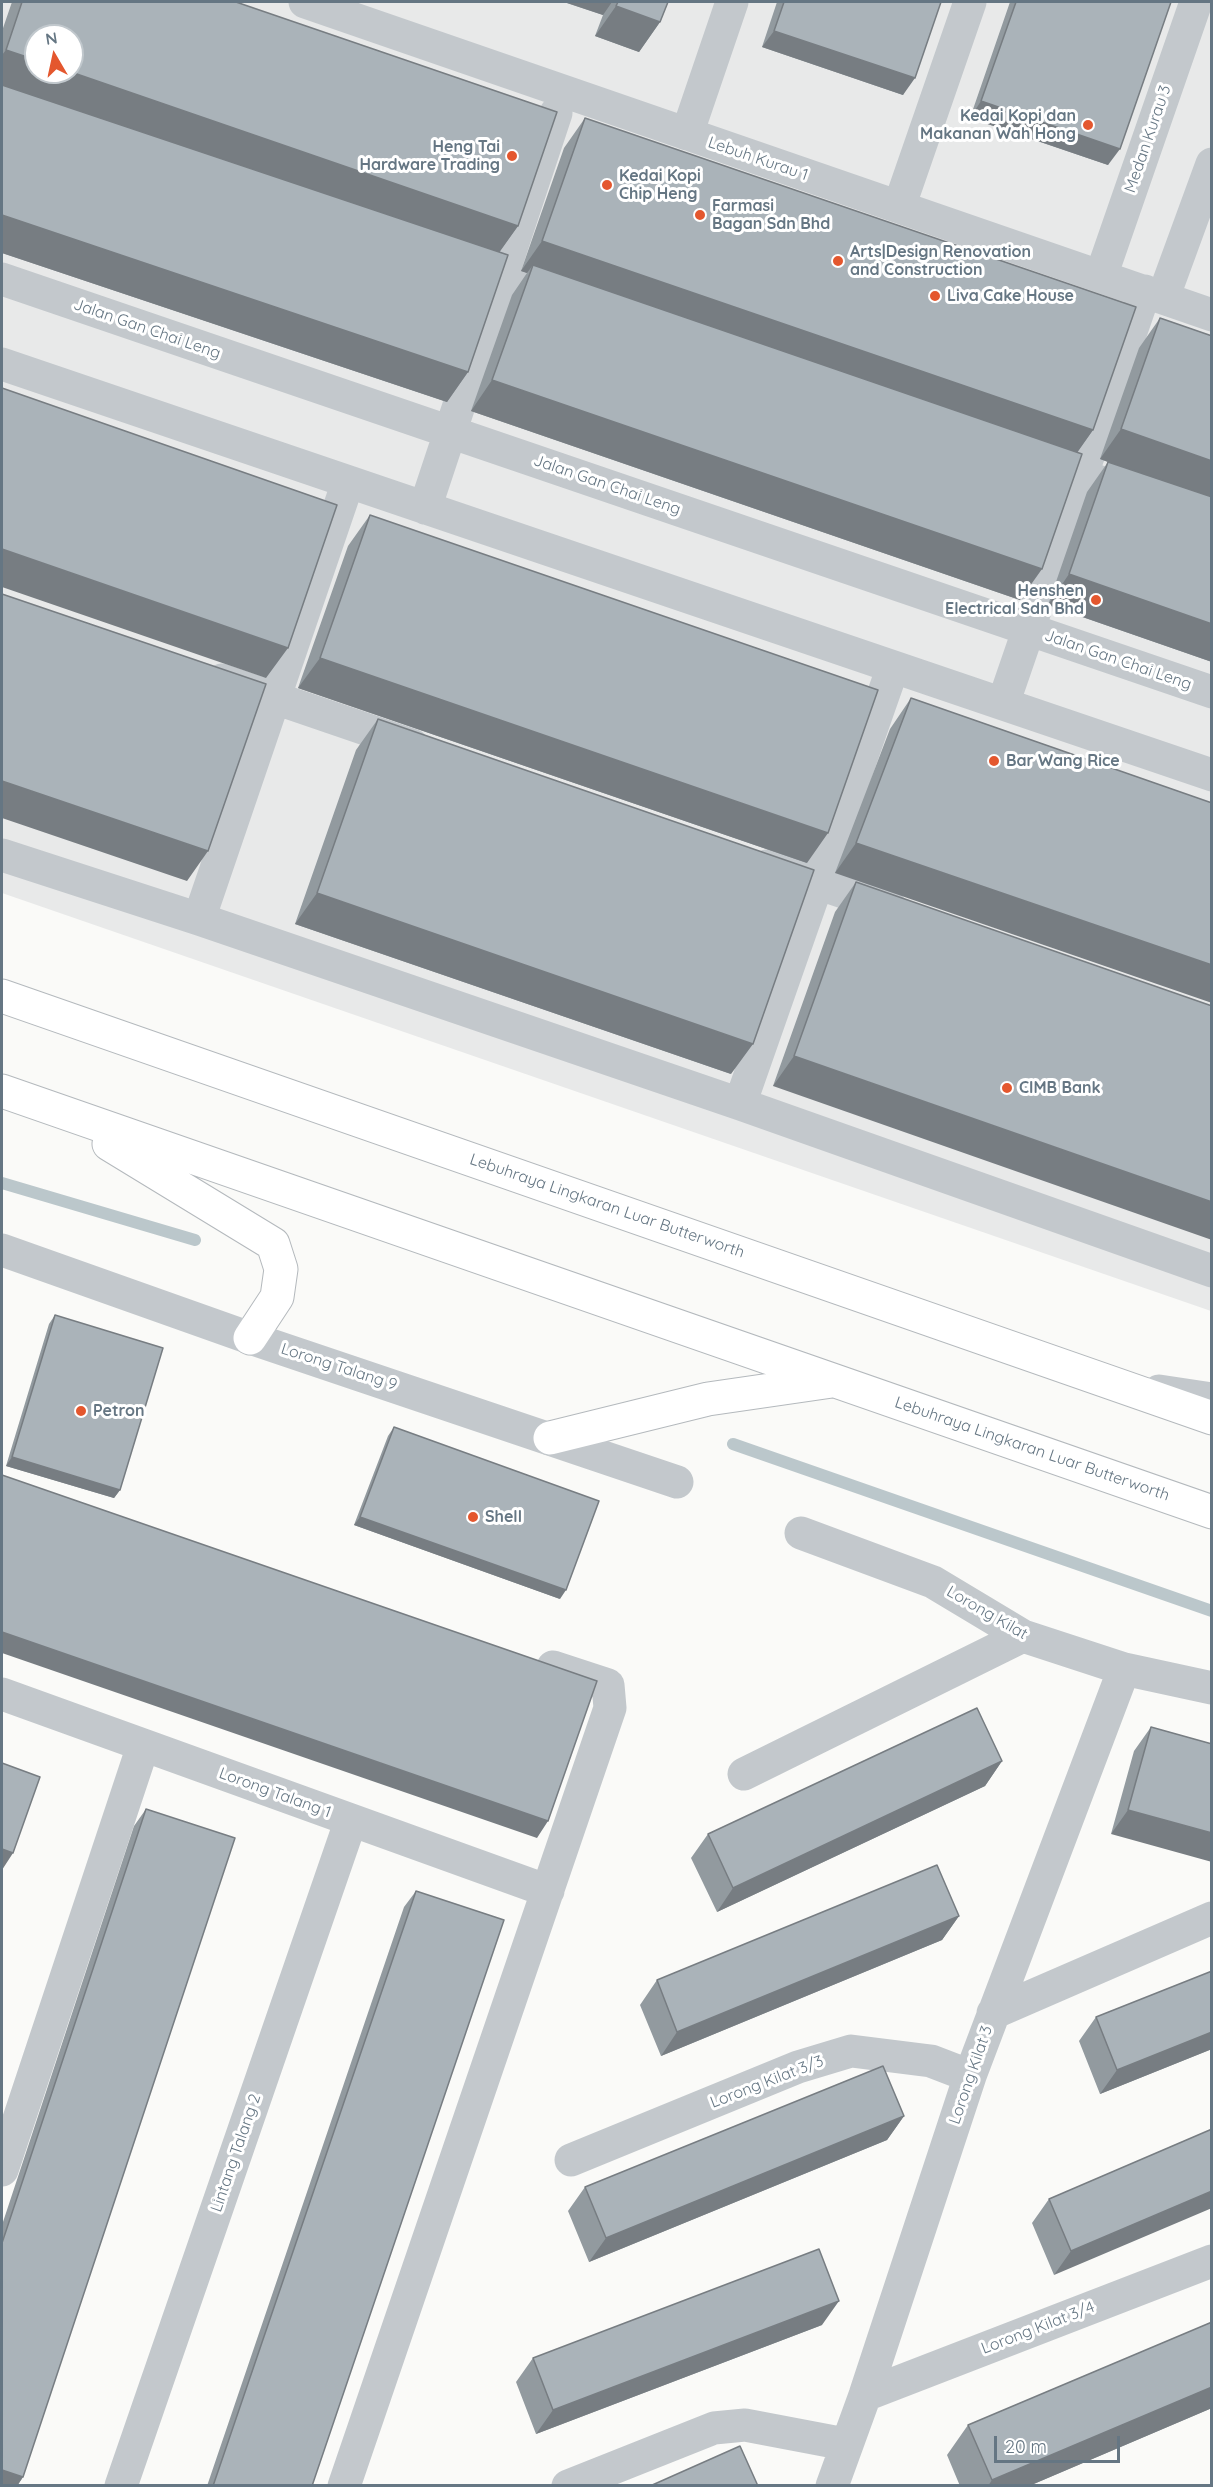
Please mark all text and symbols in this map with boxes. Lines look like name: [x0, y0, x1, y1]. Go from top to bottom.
north arrow: [24, 24, 84, 84]
text: N: [44, 27, 59, 49]
street label: Medan Kurau 3: [1121, 83, 1175, 195]
place label: Kedai Kopi dan Makanan Wah Hong: [920, 106, 1076, 144]
marker: Kedai Kopi dan Makanan Wah Hong: [1081, 118, 1095, 132]
street label: Lebuh Kurau 1: [706, 133, 810, 185]
place label: Heng Tai Hardware Trading: [359, 137, 500, 175]
marker: Heng Tai Hardware Trading: [505, 149, 519, 163]
place label: Kedai Kopi Chip Heng: [619, 166, 701, 204]
marker: Kedai Kopi Chip Heng: [600, 178, 614, 192]
place label: Farmasi Bagan Sdn Bhd: [712, 196, 830, 234]
marker: Farmasi Bagan Sdn Bhd: [693, 208, 707, 222]
place label: Arts|Design Renovation and Construction: [850, 242, 1031, 280]
marker: Arts|Design Renovation and Construction: [831, 254, 845, 268]
place label: Liva Cake House: [947, 286, 1074, 306]
marker: Liva Cake House: [928, 289, 942, 303]
street label: Jalan Gan Chai Leng: [71, 295, 223, 363]
street label: Jalan Gan Chai Leng: [531, 451, 683, 519]
place label: Henshen Electrical Sdn Bhd: [945, 581, 1084, 619]
marker: Henshen Electrical Sdn Bhd: [1089, 593, 1103, 607]
street label: Jalan Gan Chai Leng: [1042, 626, 1194, 694]
place label: Bar Wang Rice: [1006, 751, 1120, 771]
marker: Bar Wang Rice: [987, 754, 1001, 768]
place label: CIMB Bank: [1019, 1078, 1101, 1098]
marker: CIMB Bank: [1000, 1081, 1014, 1095]
street label: Lebuhraya Lingkaran Luar Butterworth: [467, 1150, 747, 1262]
street label: Lorong Talang 9: [279, 1339, 399, 1395]
street label: Lebuhraya Lingkaran Luar Butterworth: [892, 1393, 1172, 1505]
place label: Petron: [93, 1401, 145, 1421]
marker: Petron: [74, 1404, 88, 1418]
place label: Shell: [485, 1507, 522, 1527]
marker: Shell: [466, 1510, 480, 1524]
street label: Lorong Kilat: [943, 1582, 1031, 1644]
street label: Lorong Talang 1: [216, 1764, 334, 1822]
street label: Lorong Kilat 3: [945, 2023, 997, 2127]
street label: Lorong Kilat 3/3: [708, 2052, 826, 2112]
street label: Lintang Talang 2: [207, 2091, 265, 2215]
street label: Lorong Kilat 3/4: [979, 2298, 1097, 2358]
scale bar: [997, 2424, 1123, 2462]
text: 20 m: [1005, 2435, 1047, 2458]

